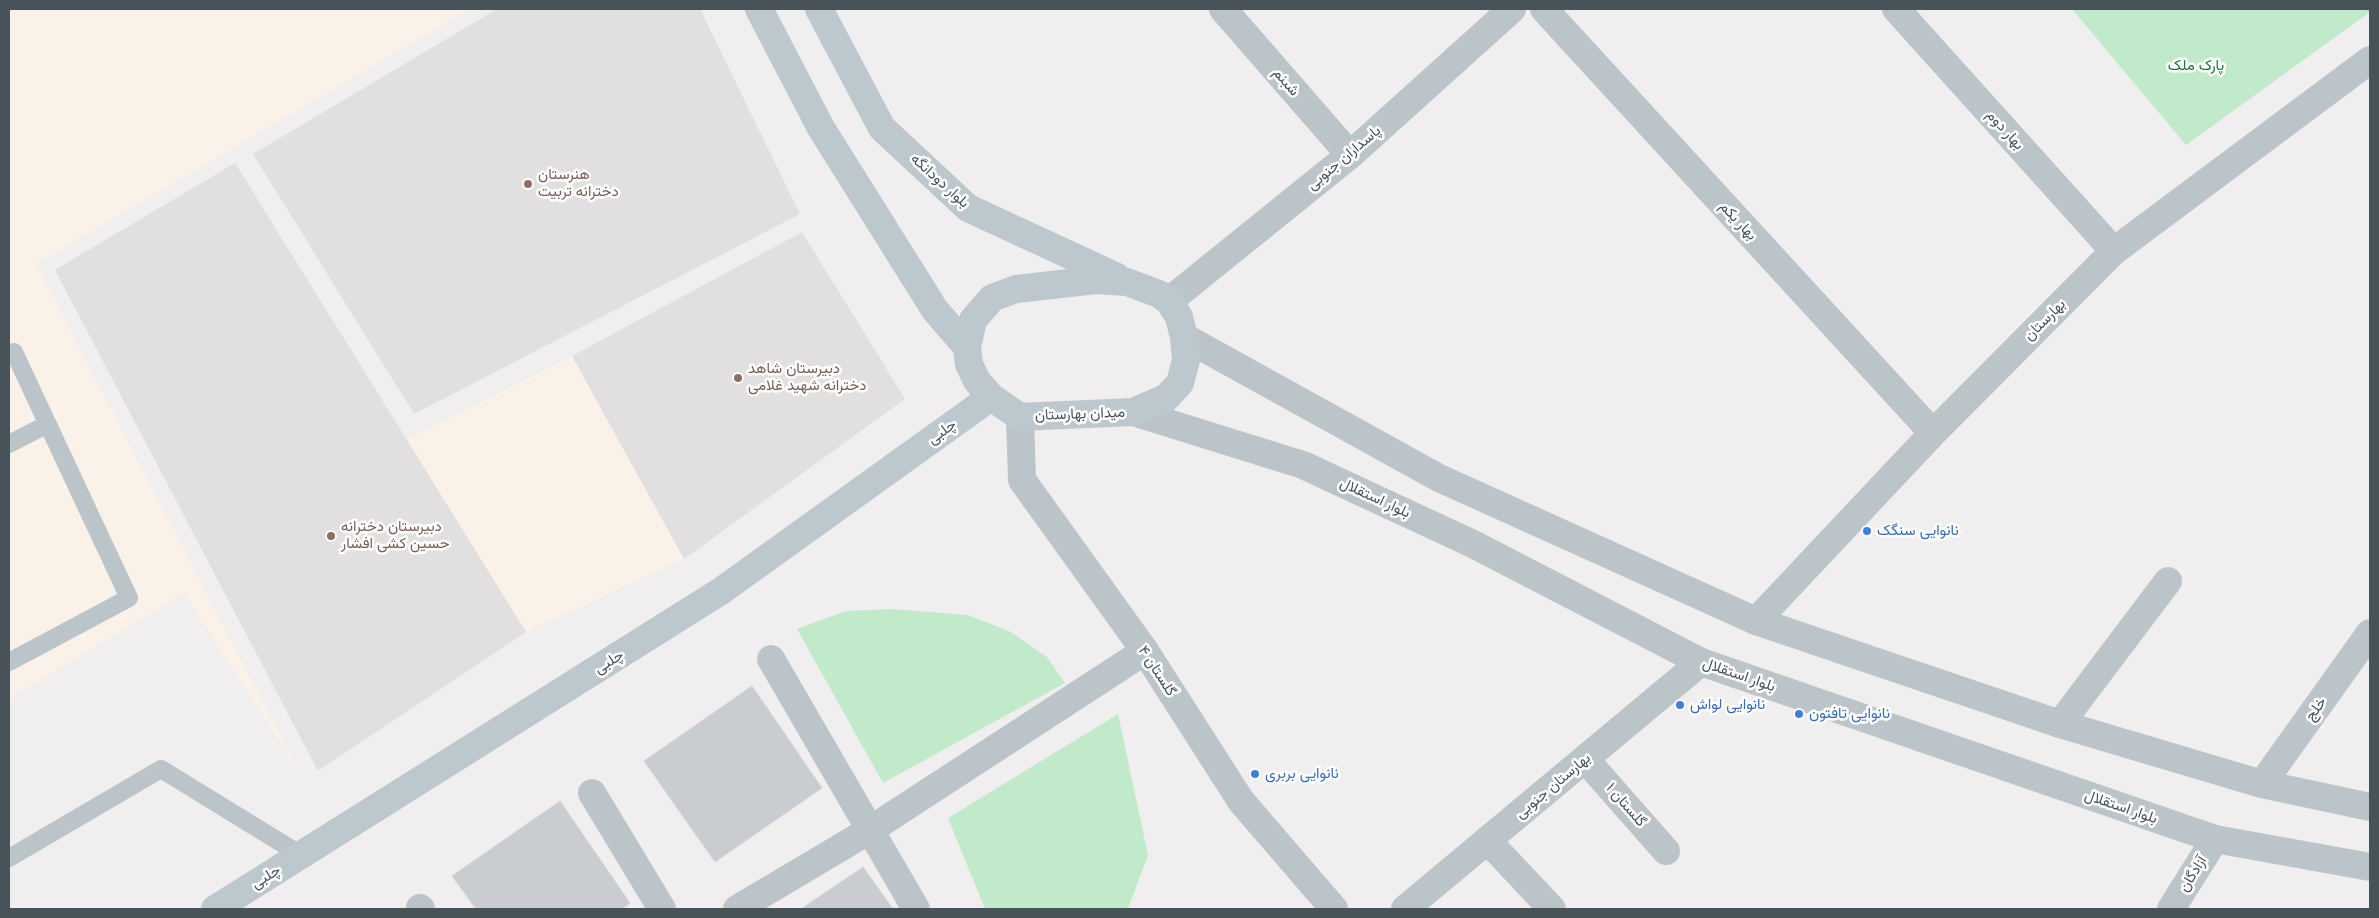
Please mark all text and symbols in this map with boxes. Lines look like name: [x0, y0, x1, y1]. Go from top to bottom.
park label: پارک ملک: [2168, 57, 2224, 75]
street label: شبنم: [1269, 64, 1303, 100]
street label: بهار دوم: [1982, 106, 2028, 154]
street label: پاسداران جنوبی: [1303, 122, 1385, 194]
street label: بلوار دودانگه: [907, 150, 973, 212]
place label: هنرستان دخترانه تربیت: [538, 166, 619, 201]
marker: هنرستان دخترانه تربیت: [522, 178, 534, 190]
street label: بهار یکم: [1715, 198, 1761, 244]
street label: بهارستان: [2020, 295, 2070, 345]
place label: دبیرستان شاهد دخترانه شهید غلامی: [748, 360, 867, 395]
marker: دبیرستان شاهد دخترانه شهید غلامی: [732, 372, 744, 384]
street label: میدان بهارستان: [1034, 403, 1126, 425]
street label: چلبی: [924, 416, 960, 448]
street label: بلوار استقلال: [1337, 474, 1413, 522]
place label: دبیرستان دخترانه حسین کشی افشار: [341, 518, 450, 553]
place label: نانوایی سنگک: [1877, 522, 1959, 540]
marker: نانوایی سنگک: [1861, 525, 1873, 537]
marker: دبیرستان دخترانه حسین کشی افشار: [325, 530, 337, 542]
street label: گلستان ۴: [1134, 642, 1180, 700]
street label: چلبی: [591, 646, 627, 678]
street label: بلوار استقلال: [1700, 654, 1778, 696]
street label: خلج: [2301, 694, 2331, 724]
place label: نانوایی لواش: [1690, 696, 1765, 714]
marker: نانوایی لواش: [1674, 699, 1686, 711]
place label: نانوایی تافتون: [1809, 705, 1890, 723]
marker: نانوایی تافتون: [1793, 708, 1805, 720]
street label: بهارستان جنوبی: [1512, 749, 1594, 823]
place label: نانوایی بربری: [1265, 765, 1339, 783]
marker: نانوایی بربری: [1249, 768, 1261, 780]
street label: ۱ گلستان: [1602, 779, 1650, 831]
street label: بلوار استقلال: [2082, 786, 2160, 828]
street label: آزادگان: [2175, 853, 2211, 895]
street label: چلبی: [248, 861, 284, 893]

